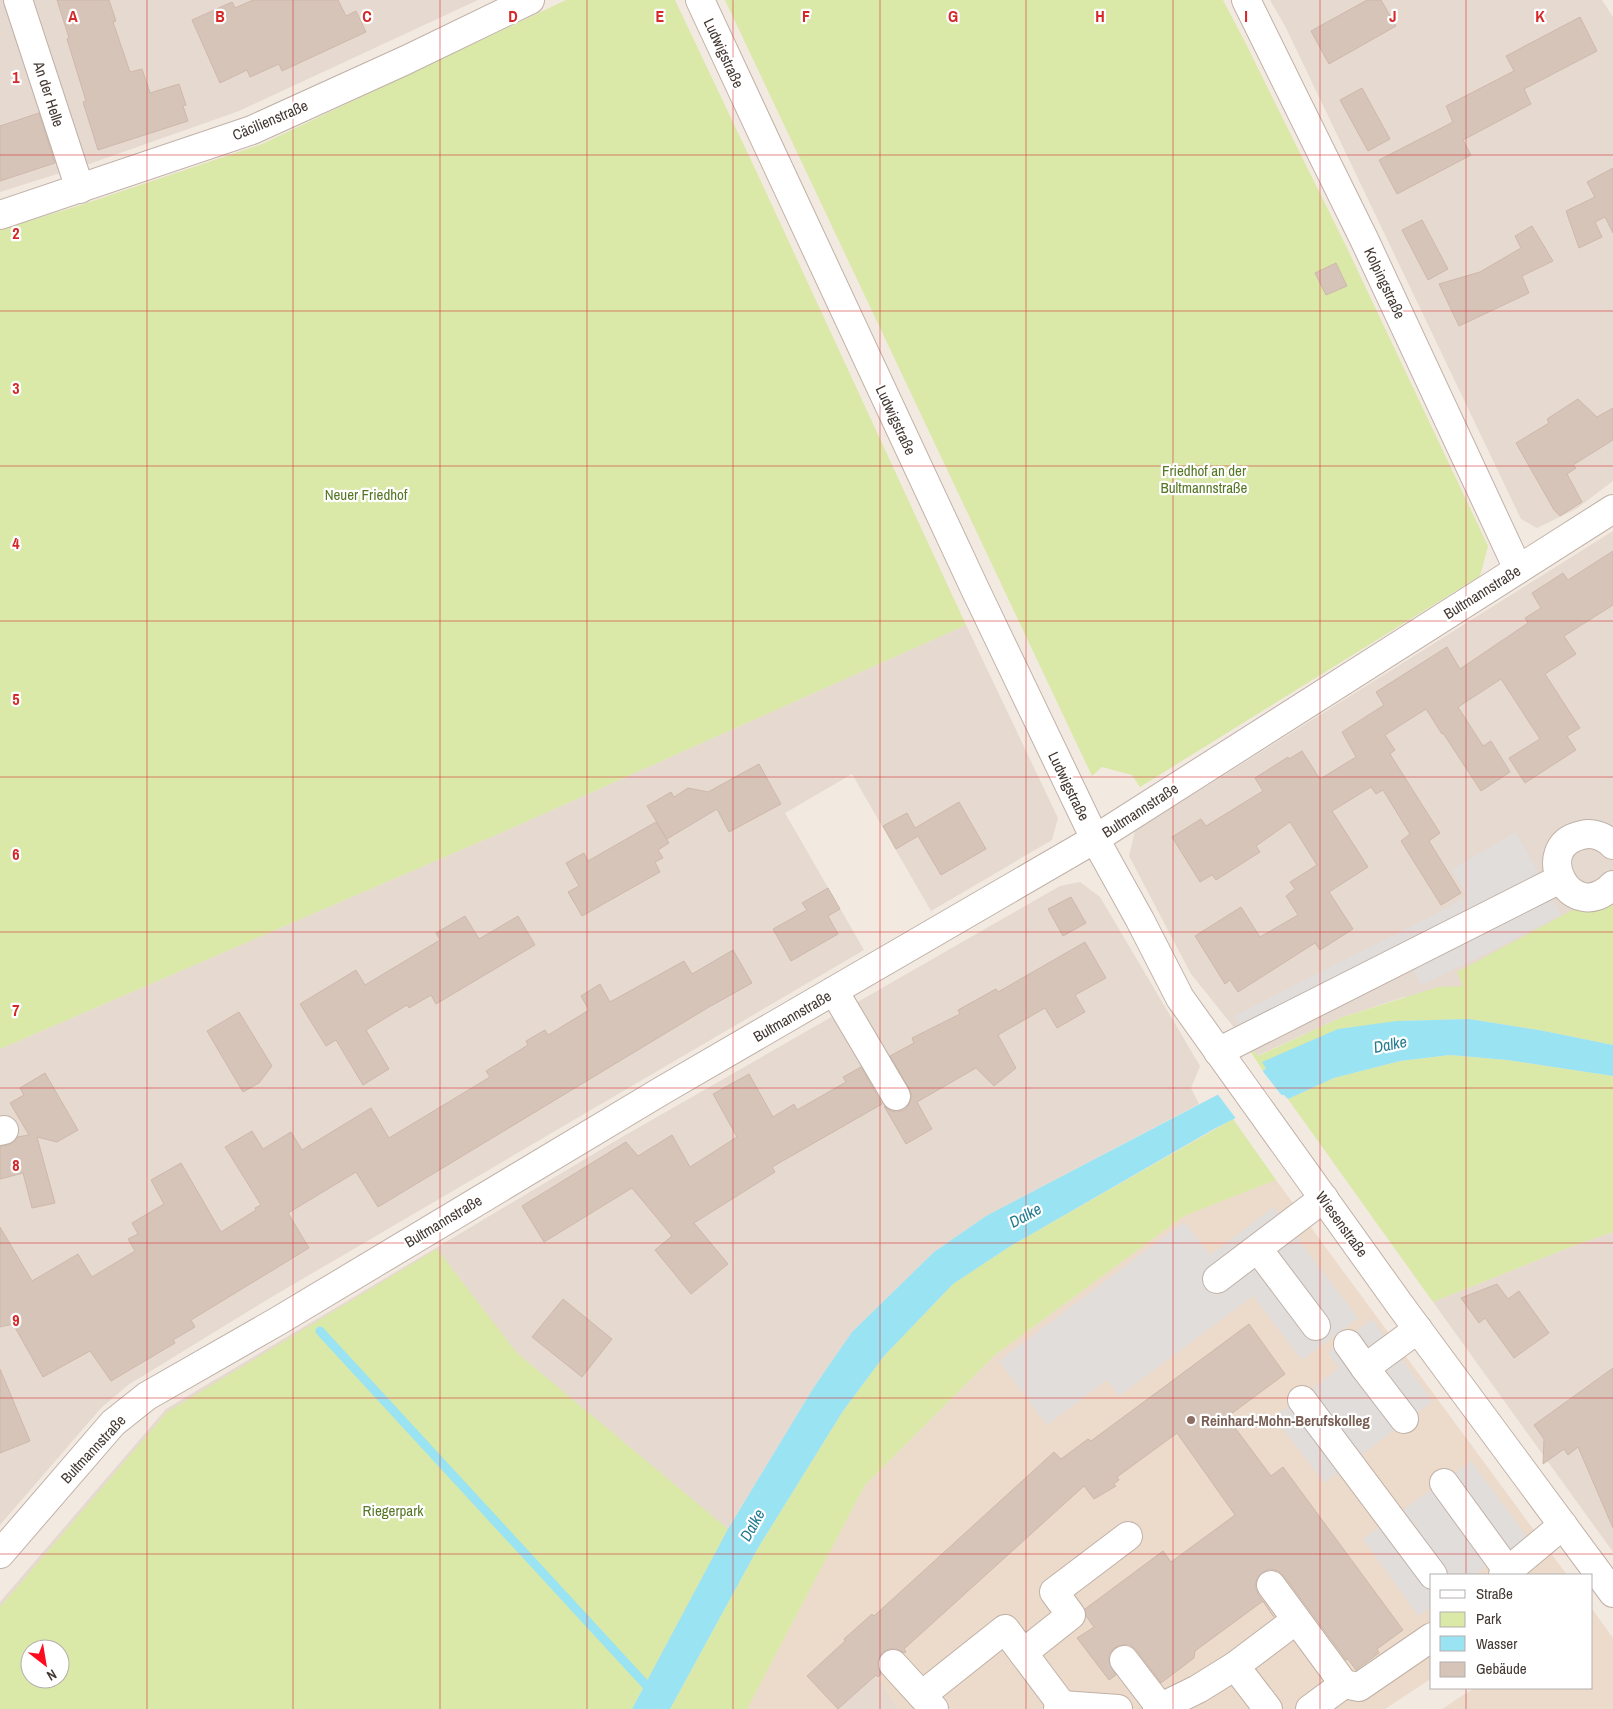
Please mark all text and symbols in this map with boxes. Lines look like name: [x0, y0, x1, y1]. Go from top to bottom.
text: A: [68, 5, 78, 27]
text: B: [215, 5, 225, 27]
text: C: [362, 5, 372, 27]
text: D: [508, 5, 518, 27]
text: E: [656, 5, 665, 27]
text: F: [802, 5, 810, 27]
text: G: [948, 5, 958, 27]
text: H: [1095, 5, 1105, 27]
text: I: [1244, 5, 1248, 27]
text: J: [1389, 5, 1397, 27]
text: K: [1535, 5, 1545, 27]
street label: Ludwigstraße: [699, 15, 749, 91]
street label: An der Helle: [28, 58, 69, 130]
text: 1: [12, 66, 20, 88]
street label: Cäcilienstraße: [229, 95, 311, 145]
text: 2: [12, 222, 20, 244]
street label: Kolpingstraße: [1359, 244, 1411, 322]
text: 3: [12, 377, 20, 399]
street label: Ludwigstraße: [871, 382, 921, 458]
park label: Friedhof an der Bultmannstraße: [1161, 460, 1248, 498]
park label: Neuer Friedhof: [325, 484, 408, 505]
text: 4: [12, 532, 20, 554]
street label: Bultmannstraße: [1440, 560, 1525, 624]
text: 5: [12, 688, 20, 710]
street label: Ludwigstraße: [1043, 748, 1095, 824]
street label: Bultmannstraße: [1098, 777, 1182, 842]
text: 6: [12, 843, 20, 865]
street label: Bultmannstraße: [749, 985, 835, 1047]
text: 7: [12, 999, 20, 1021]
water label: Dalke: [1371, 1030, 1409, 1058]
text: 8: [12, 1154, 20, 1176]
street label: Wiesenstraße: [1311, 1187, 1373, 1261]
street label: Bultmannstraße: [400, 1190, 486, 1252]
water label: Dalke: [1005, 1197, 1045, 1233]
text: 9: [12, 1309, 20, 1331]
street label: Bultmannstraße: [56, 1410, 130, 1488]
place label: Reinhard-Mohn-Berufskolleg: [1201, 1410, 1370, 1431]
marker: Reinhard-Mohn-Berufskolleg: [1185, 1414, 1197, 1426]
park label: Riegerpark: [363, 1500, 424, 1521]
water label: Dalke: [734, 1505, 770, 1545]
legend: [1430, 1574, 1593, 1689]
text: Straße: [1476, 1583, 1513, 1604]
text: Park: [1476, 1608, 1502, 1629]
text: Wasser: [1476, 1633, 1517, 1654]
north arrow: [20, 1639, 70, 1689]
text: Gebäude: [1476, 1658, 1527, 1679]
text: N: [44, 1665, 60, 1685]

